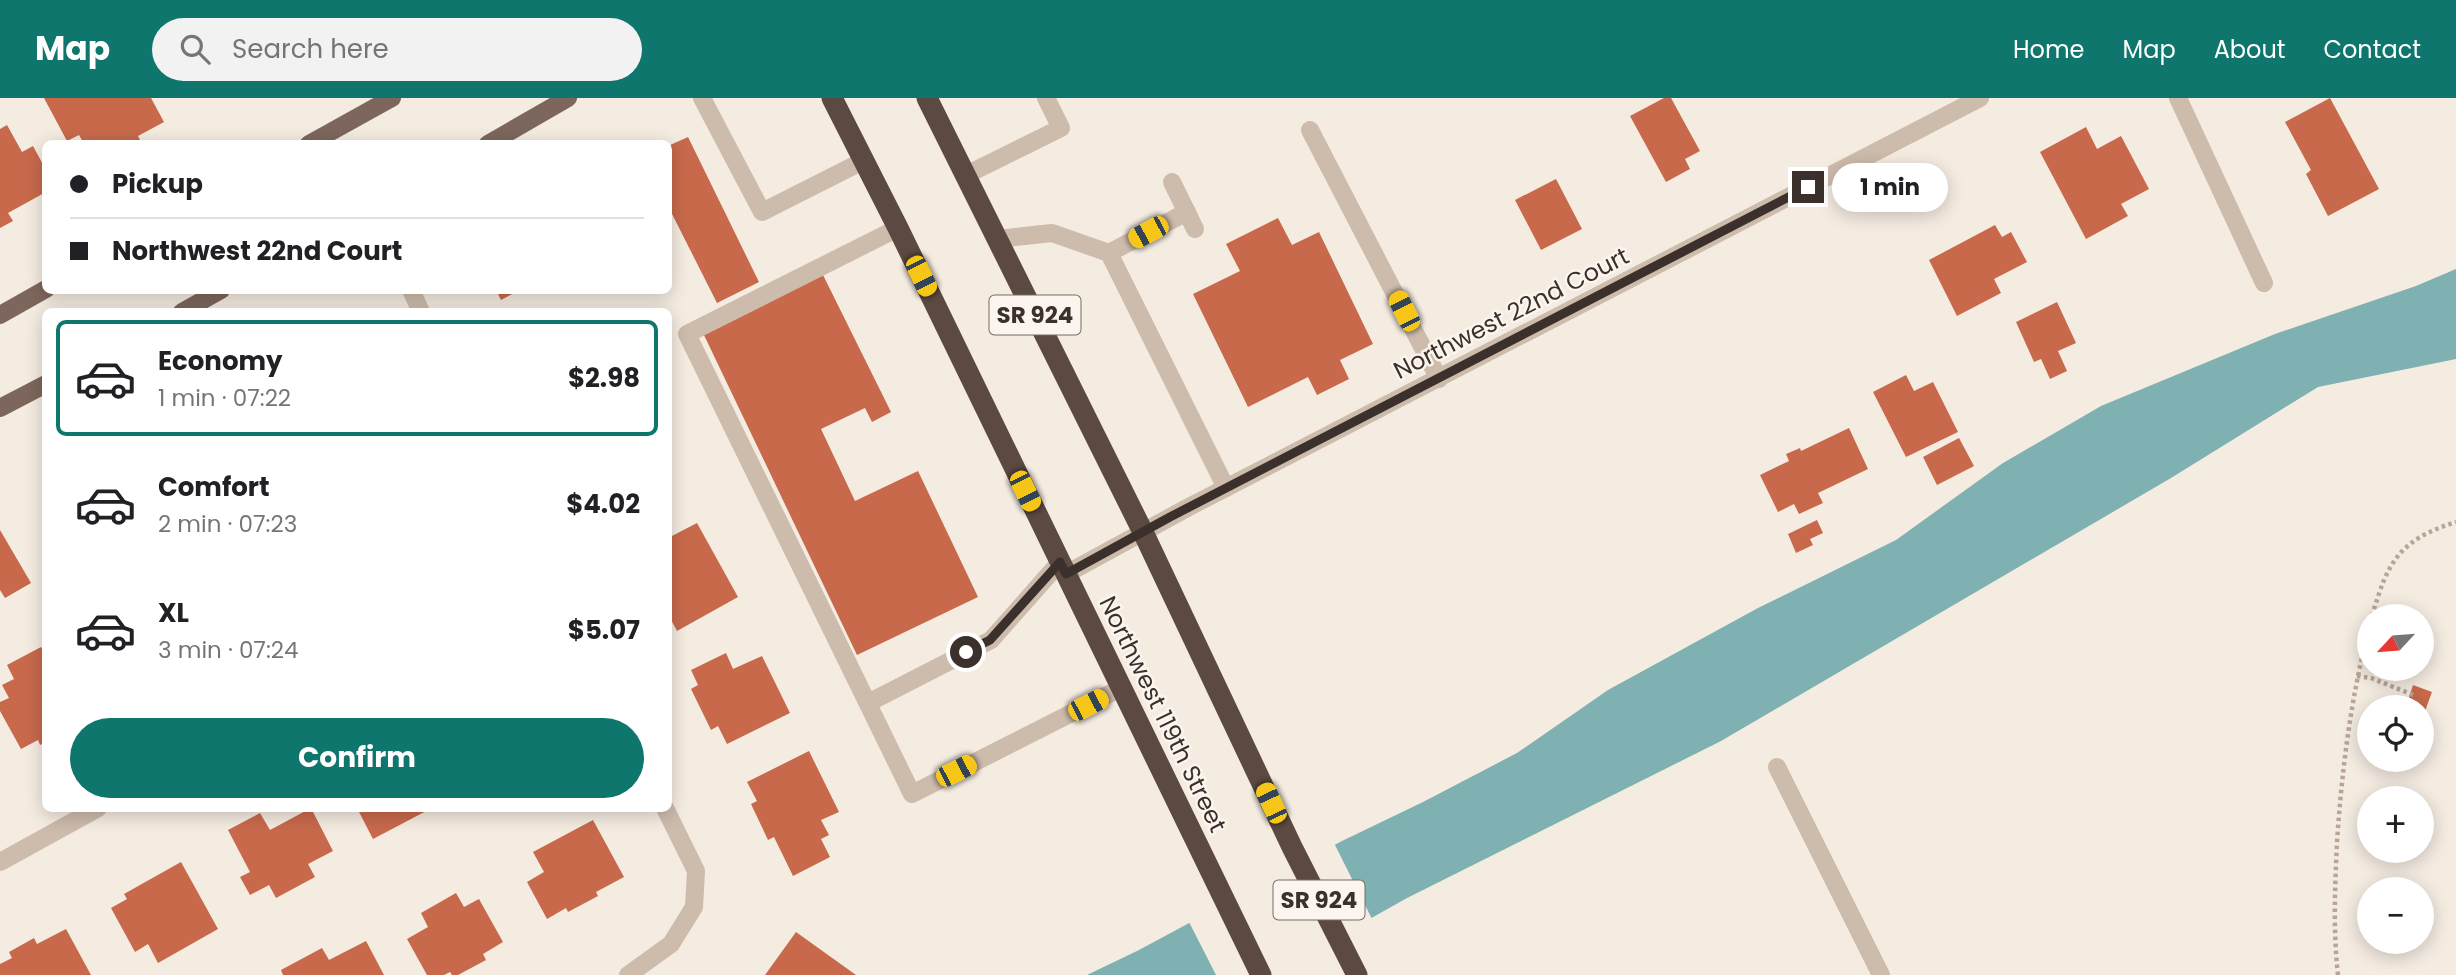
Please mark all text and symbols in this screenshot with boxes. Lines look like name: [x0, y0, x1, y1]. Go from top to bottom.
search box: [152, 18, 642, 81]
text: Map: [35, 25, 110, 72]
icon: search: [176, 30, 214, 68]
text: Search here: [232, 31, 389, 67]
text: Home: [2013, 33, 2085, 66]
text: Map: [2123, 33, 2176, 66]
text: About: [2214, 33, 2285, 66]
text: Contact: [2323, 33, 2421, 66]
callout: 1 min: [1832, 162, 1948, 212]
text: Pickup: [112, 166, 203, 202]
route end: [1792, 171, 1824, 203]
text: 1 min: [1860, 171, 1920, 203]
car: [1125, 213, 1172, 251]
text: Northwest 22nd Court: [112, 233, 402, 269]
street label: Northwest 22nd Court: [1388, 239, 1634, 387]
car: [903, 253, 940, 299]
car: [1386, 288, 1423, 334]
road number: SR 924: [990, 296, 1080, 334]
text: Economy: [158, 343, 282, 379]
icon: car: [74, 347, 137, 410]
text: $2.98: [568, 360, 640, 396]
text: 1 min · 07:22: [158, 382, 291, 414]
car: [1007, 468, 1044, 514]
text: Comfort: [158, 469, 270, 505]
icon: car: [74, 473, 137, 536]
text: $4.02: [566, 486, 640, 522]
text: 2 min · 07:23: [158, 508, 297, 540]
street label: Northwest 119th Street: [1091, 590, 1235, 838]
text: XL: [158, 595, 189, 631]
icon: car: [74, 599, 137, 662]
north arrow: [2357, 604, 2434, 681]
map controls: [2357, 604, 2434, 954]
text: $5.07: [568, 612, 640, 648]
text: 3 min · 07:24: [158, 634, 299, 666]
route start: [950, 636, 982, 668]
car: [1065, 686, 1112, 724]
button: locate: [2357, 695, 2434, 772]
button: Confirm: [70, 718, 644, 798]
car: [933, 752, 980, 790]
car: [1253, 780, 1290, 826]
button: +: [2357, 786, 2434, 863]
button: −: [2357, 877, 2434, 954]
road number: SR 924: [1274, 880, 1364, 920]

